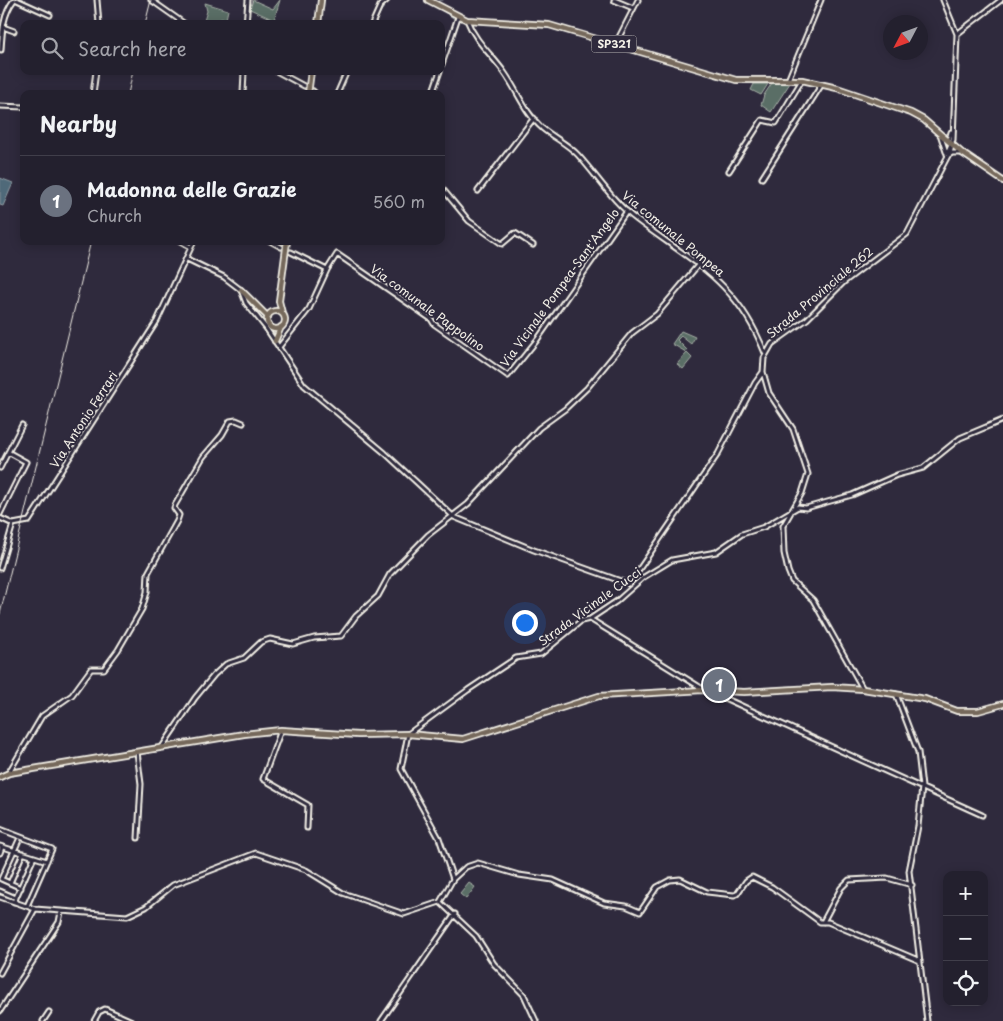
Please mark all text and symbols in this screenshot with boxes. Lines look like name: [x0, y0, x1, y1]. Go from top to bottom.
north arrow: [883, 15, 928, 60]
search box: [20, 20, 445, 75]
icon: search: [38, 34, 66, 62]
text: Search here: [78, 34, 187, 62]
road number: SP321: [592, 36, 636, 52]
text: Nearby: [40, 107, 117, 139]
text: Madonna delle Grazie: [87, 175, 297, 203]
street label: Via comunale Pompea: [618, 186, 729, 281]
text: 1: [52, 189, 60, 213]
text: 560 m: [373, 189, 425, 213]
text: Church: [87, 203, 142, 227]
street label: Via Vicinale Pompea-Sant'Angelo: [495, 204, 623, 371]
street label: Strada Provinciale 262: [762, 242, 876, 342]
street label: Via comunale Pappolino: [367, 259, 489, 355]
street label: Via Antonio Ferrari: [45, 367, 121, 471]
street label: Strada Vicinale Cucci: [534, 563, 645, 650]
your location: [512, 610, 538, 636]
pin: 1: [703, 666, 735, 704]
map controls: [943, 871, 988, 1006]
button: +: [943, 871, 988, 916]
button: −: [943, 916, 988, 961]
button: locate: [943, 961, 988, 1006]

